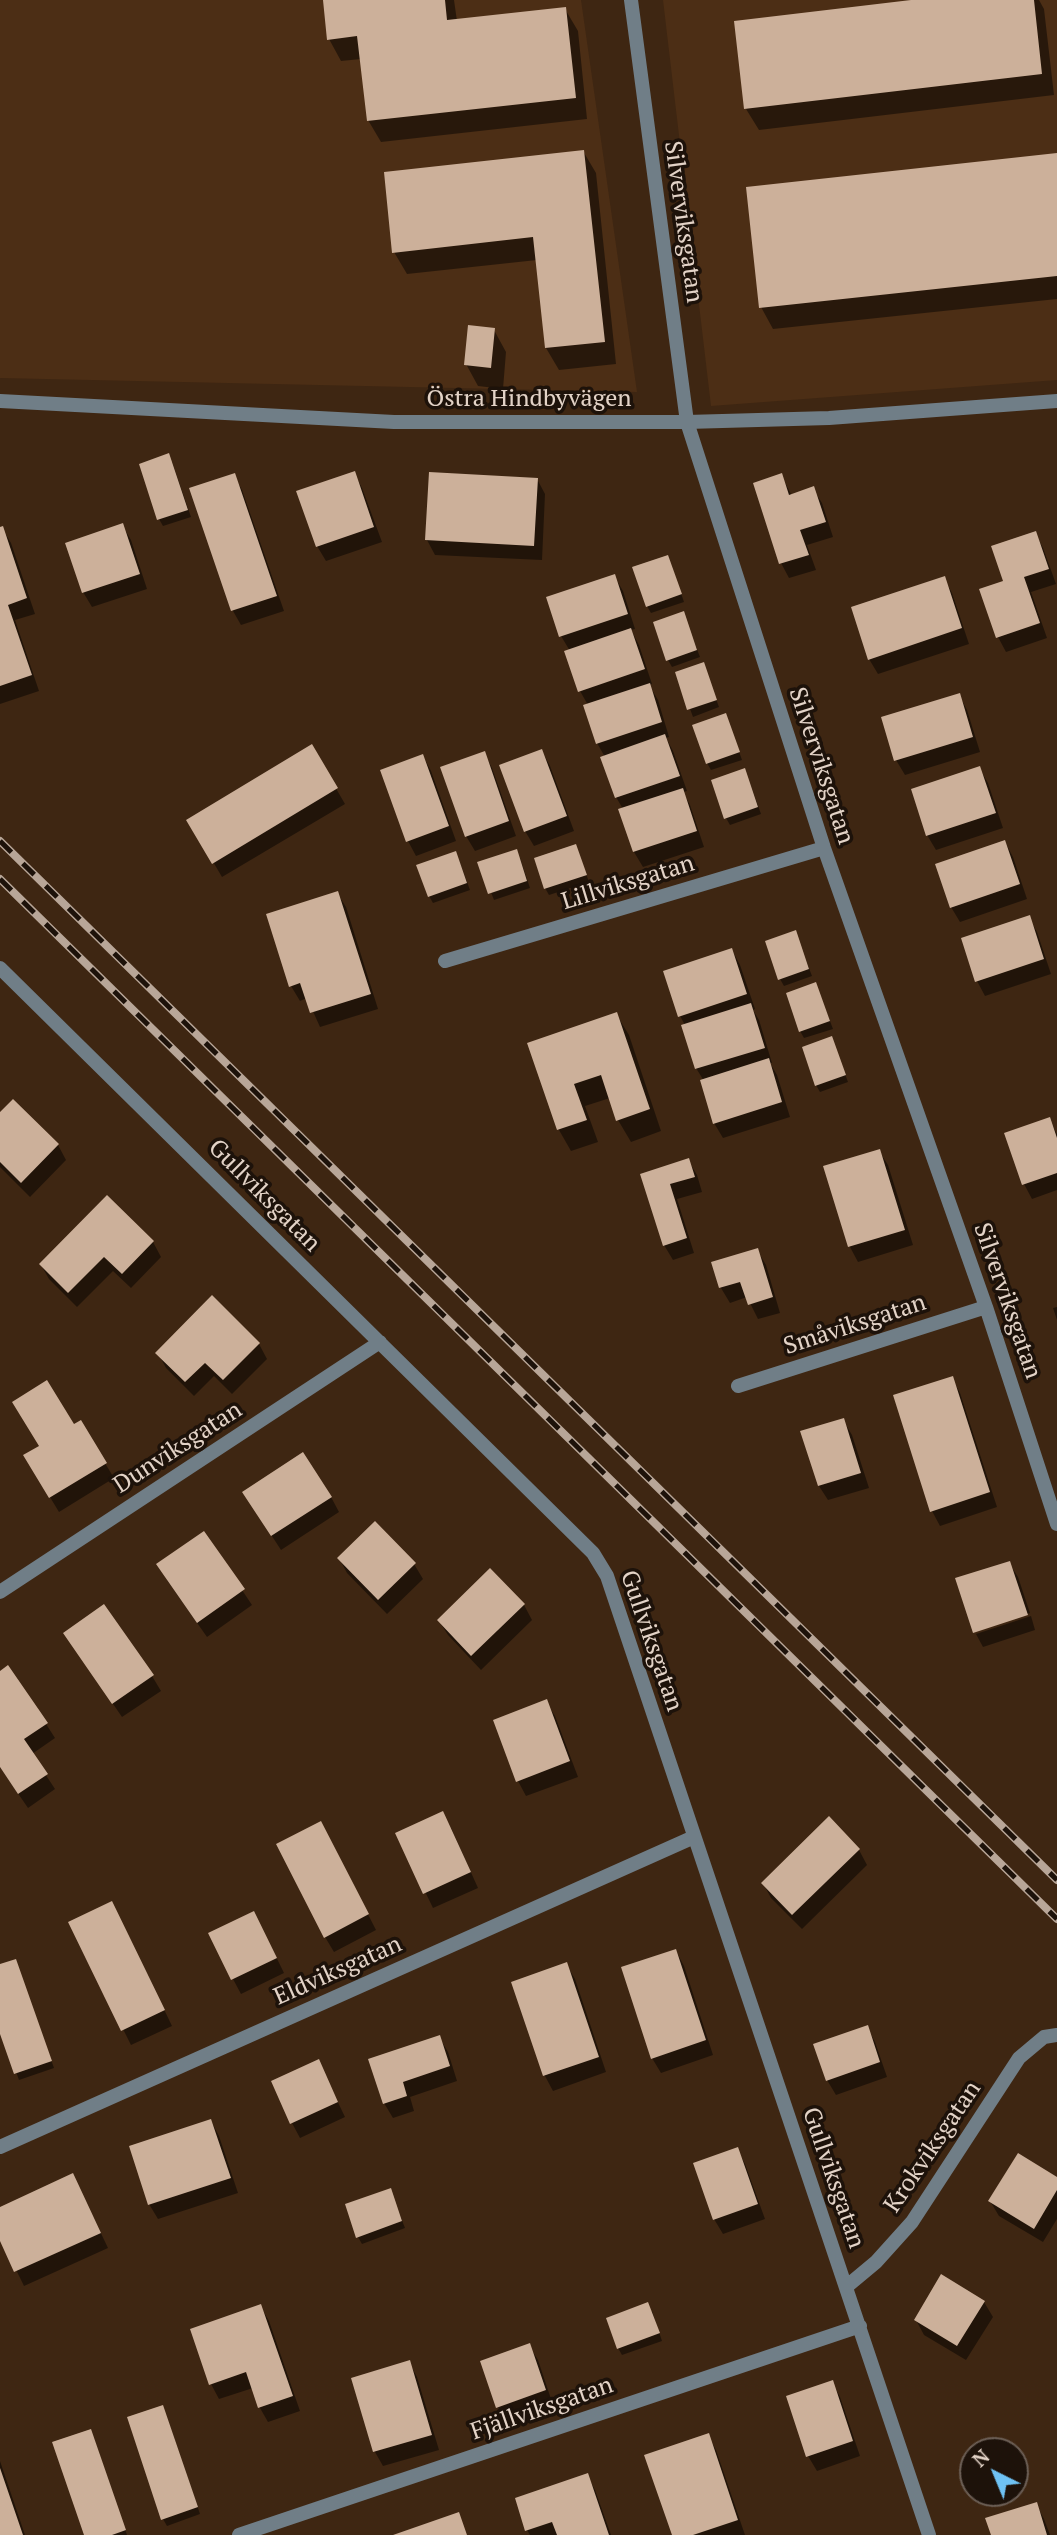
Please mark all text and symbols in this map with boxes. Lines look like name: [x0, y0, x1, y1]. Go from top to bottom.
street label: Silverviksgatan: [657, 139, 709, 305]
street label: Östra Hindbyvägen: [426, 385, 632, 413]
street label: Silverviksgatan: [782, 684, 860, 848]
street label: Lillviksgatan: [558, 849, 698, 917]
street label: Gullviksgatan: [202, 1134, 326, 1258]
street label: Silverviksgatan: [967, 1219, 1047, 1383]
street label: Småviksgatan: [780, 1288, 930, 1362]
street label: Dunviksgatan: [108, 1396, 248, 1500]
street label: Gullviksgatan: [613, 1567, 689, 1715]
street label: Eldviksgatan: [270, 1930, 406, 2012]
street label: Krokviksgatan: [878, 2076, 988, 2218]
street label: Gullviksgatan: [795, 2104, 871, 2252]
street label: Fjällviksgatan: [467, 2371, 617, 2447]
north arrow: [959, 2437, 1029, 2507]
text: N: [967, 2444, 994, 2472]

